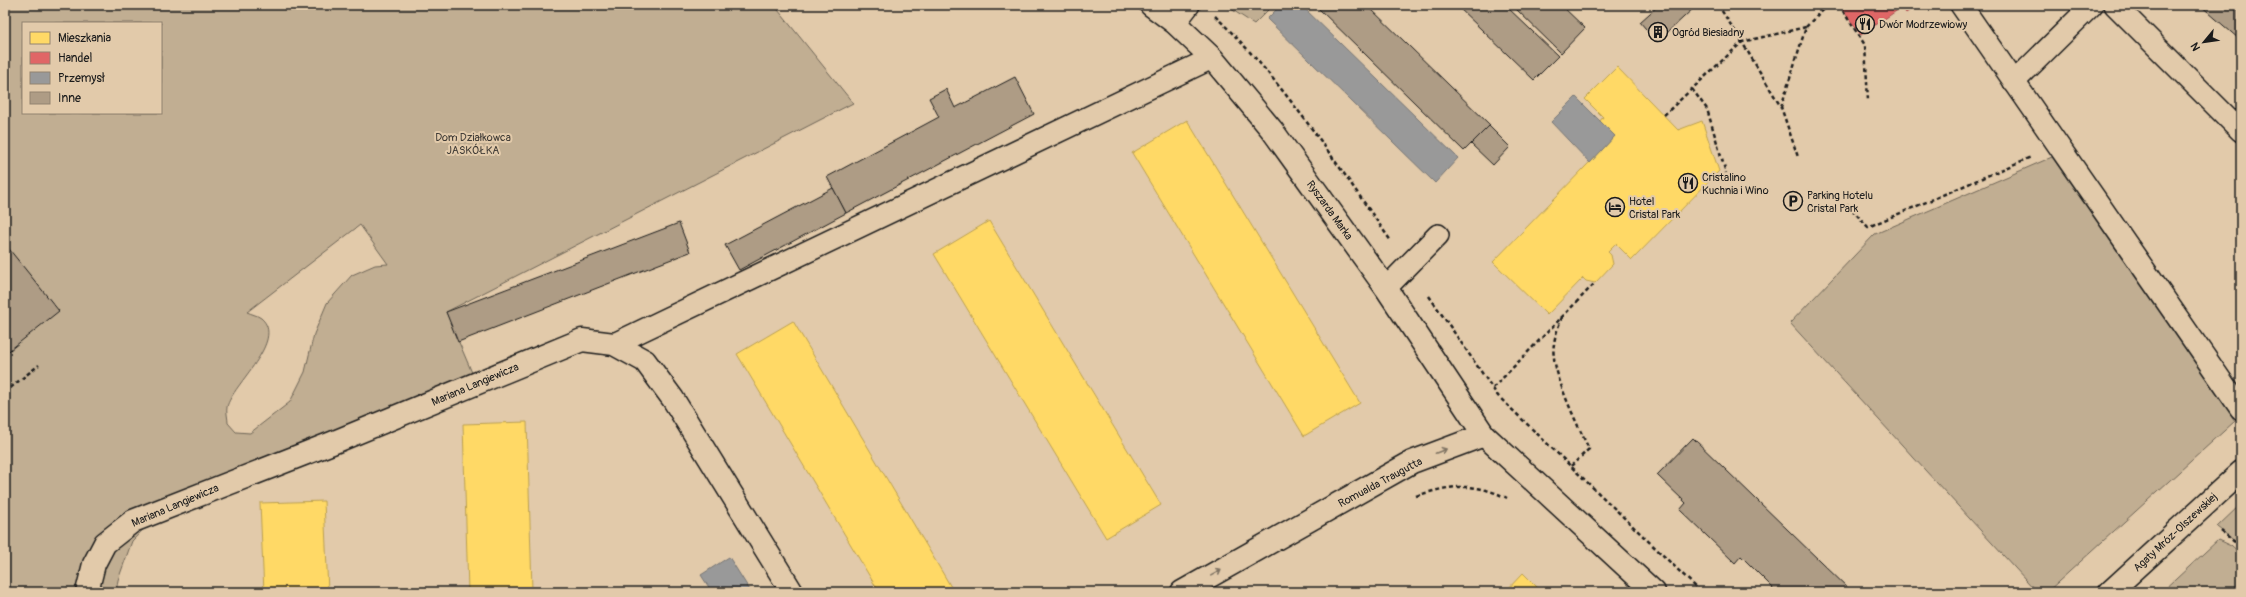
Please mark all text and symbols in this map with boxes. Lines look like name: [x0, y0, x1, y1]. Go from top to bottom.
restaurant icon: Dwór Modrzewiowy: [1854, 13, 1876, 35]
place label: Dwór Modrzewiowy: [1879, 18, 1968, 31]
building icon: Ogród Biesiadny: [1647, 21, 1669, 43]
legend: [22, 22, 162, 114]
north arrow: [2184, 22, 2224, 62]
place label: Ogród Biesiadny: [1672, 26, 1744, 39]
text: Mieszkania: [58, 31, 111, 46]
text: N: [2188, 40, 2203, 53]
text: Handel: [58, 51, 93, 66]
text: Przemysł: [58, 71, 106, 86]
text: Inne: [58, 91, 81, 106]
park label: Dom Działkowca JASKÓŁKA: [435, 131, 511, 157]
place label: Cristalino Kuchnia i Wino: [1702, 171, 1769, 197]
restaurant icon: Cristalino Kuchnia i Wino: [1677, 172, 1699, 194]
street label: Ryszarda Marka: [1304, 178, 1355, 242]
place label: Parking Hotelu Cristal Park: [1807, 189, 1873, 215]
parking icon: Parking Hotelu Cristal Park: [1782, 190, 1804, 212]
place label: Hotel Cristal Park: [1629, 195, 1681, 221]
hotel icon: Hotel Cristal Park: [1604, 196, 1626, 218]
street label: Mariana Langiewicza: [430, 360, 521, 409]
one-way arrow: [1435, 447, 1447, 455]
street label: Romualda Traugutta: [1336, 455, 1424, 510]
street label: Mariana Langiewicza: [130, 481, 221, 530]
street label: Agaty Mróz-Olszewskiej: [2131, 490, 2220, 575]
one-way arrow: [1210, 569, 1222, 576]

